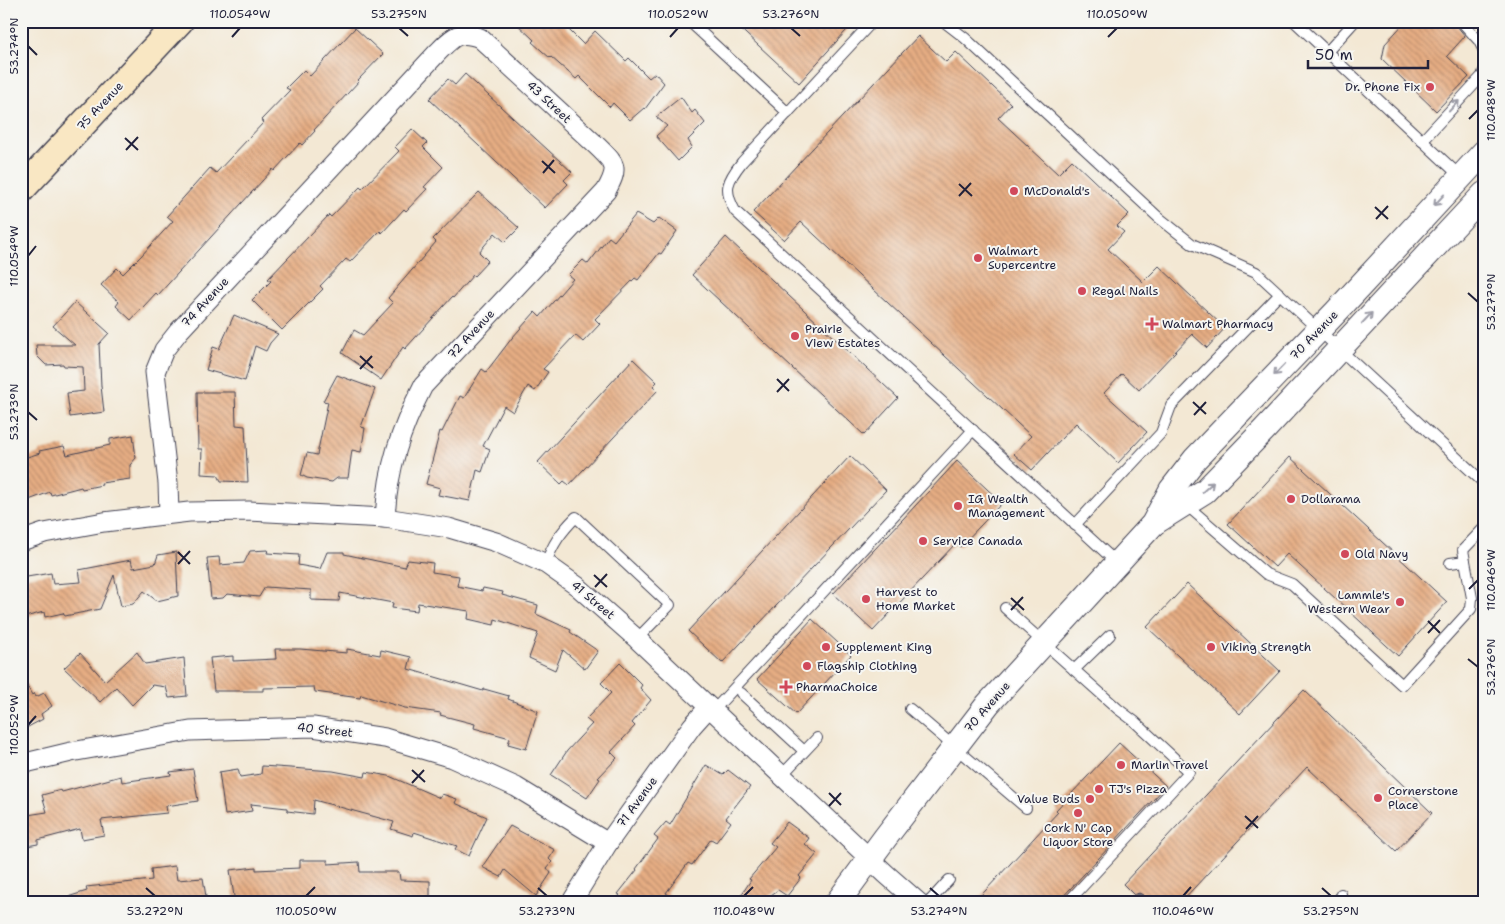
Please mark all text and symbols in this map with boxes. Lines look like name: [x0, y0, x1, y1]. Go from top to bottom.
text: 110.054°W: [209, 6, 271, 22]
text: 53.275°N: [371, 6, 427, 22]
text: 110.052°W: [648, 6, 708, 22]
text: 53.276°N: [763, 6, 819, 22]
text: 110.050°W: [1086, 6, 1148, 22]
text: 53.274°N: [6, 18, 22, 74]
scale bar: [1308, 38, 1428, 70]
text: 50 m: [1315, 45, 1353, 65]
street label: 43 Street: [523, 77, 575, 127]
street label: 75 Avenue: [73, 78, 127, 134]
place label: Dr. Phone Fix: [1345, 79, 1420, 95]
text: 110.048°W: [1483, 79, 1499, 141]
marker: Dr. Phone Fix: [1424, 81, 1436, 93]
one-way arrow: [1448, 100, 1460, 113]
place label: McDonald's: [1024, 183, 1090, 199]
marker: McDonald's: [1008, 185, 1020, 197]
one-way arrow: [1433, 194, 1445, 207]
text: 110.054°W: [6, 225, 22, 287]
place label: Walmart Supercentre: [988, 243, 1056, 273]
marker: Walmart Supercentre: [972, 252, 984, 264]
street label: 74 Avenue: [178, 273, 232, 330]
text: 53.277°N: [1483, 274, 1499, 330]
place label: Regal Nails: [1092, 283, 1158, 299]
marker: Regal Nails: [1076, 285, 1088, 297]
street label: 72 Avenue: [444, 306, 498, 362]
street label: 70 Avenue: [1286, 307, 1342, 363]
one-way arrow: [1361, 312, 1373, 325]
place label: Walmart Pharmacy: [1162, 316, 1273, 332]
marker: Walmart Pharmacy: [1146, 318, 1158, 330]
place label: Prairie View Estates: [805, 321, 880, 351]
marker: Prairie View Estates: [789, 330, 801, 342]
one-way arrow: [1273, 363, 1285, 376]
text: 53.273°N: [6, 384, 22, 440]
one-way arrow: [1201, 481, 1214, 493]
place label: IG Wealth Management: [968, 491, 1045, 521]
place label: Dollarama: [1301, 491, 1361, 507]
marker: Dollarama: [1285, 493, 1297, 505]
marker: IG Wealth Management: [952, 500, 964, 512]
place label: Service Canada: [933, 533, 1023, 549]
marker: Service Canada: [917, 535, 929, 547]
place label: Old Navy: [1355, 546, 1408, 562]
marker: Old Navy: [1339, 548, 1351, 560]
text: 110.046°W: [1483, 549, 1499, 611]
street label: 41 Street: [568, 577, 618, 623]
place label: Harvest to Home Market: [876, 584, 955, 614]
place label: Lammle's Western Wear: [1308, 587, 1390, 617]
marker: Harvest to Home Market: [860, 593, 872, 605]
marker: Lammle's Western Wear: [1394, 596, 1406, 608]
place label: Supplement King: [836, 639, 932, 655]
place label: Viking Strength: [1221, 639, 1311, 655]
text: 53.276°N: [1483, 639, 1499, 695]
marker: Supplement King: [820, 641, 832, 653]
marker: Viking Strength: [1205, 641, 1217, 653]
place label: Flagship Clothing: [817, 658, 917, 674]
marker: Flagship Clothing: [801, 660, 813, 672]
street label: 70 Avenue: [960, 678, 1014, 736]
place label: PharmaChoice: [796, 679, 878, 695]
marker: PharmaChoice: [780, 681, 792, 693]
text: 110.052°W: [6, 695, 22, 755]
street label: 40 Street: [296, 719, 354, 741]
place label: Marlin Travel: [1131, 757, 1209, 773]
marker: Marlin Travel: [1115, 759, 1127, 771]
street label: 71 Avenue: [613, 773, 661, 831]
place label: TJ's Pizza: [1109, 781, 1168, 797]
marker: TJ's Pizza: [1093, 783, 1105, 795]
place label: Cornerstone Place: [1388, 783, 1459, 813]
place label: Value Buds: [1017, 791, 1080, 807]
marker: Cornerstone Place: [1372, 792, 1384, 804]
marker: Value Buds: [1084, 793, 1096, 805]
marker: Cork N' Cap Liquor Store: [1072, 807, 1084, 819]
place label: Cork N' Cap Liquor Store: [1043, 820, 1114, 850]
text: 53.272°N: [127, 903, 183, 919]
text: 110.050°W: [275, 903, 337, 919]
text: 53.273°N: [519, 903, 575, 919]
text: 110.048°W: [713, 903, 775, 919]
text: 53.274°N: [911, 903, 967, 919]
text: 110.046°W: [1152, 903, 1214, 919]
text: 53.275°N: [1303, 903, 1359, 919]

